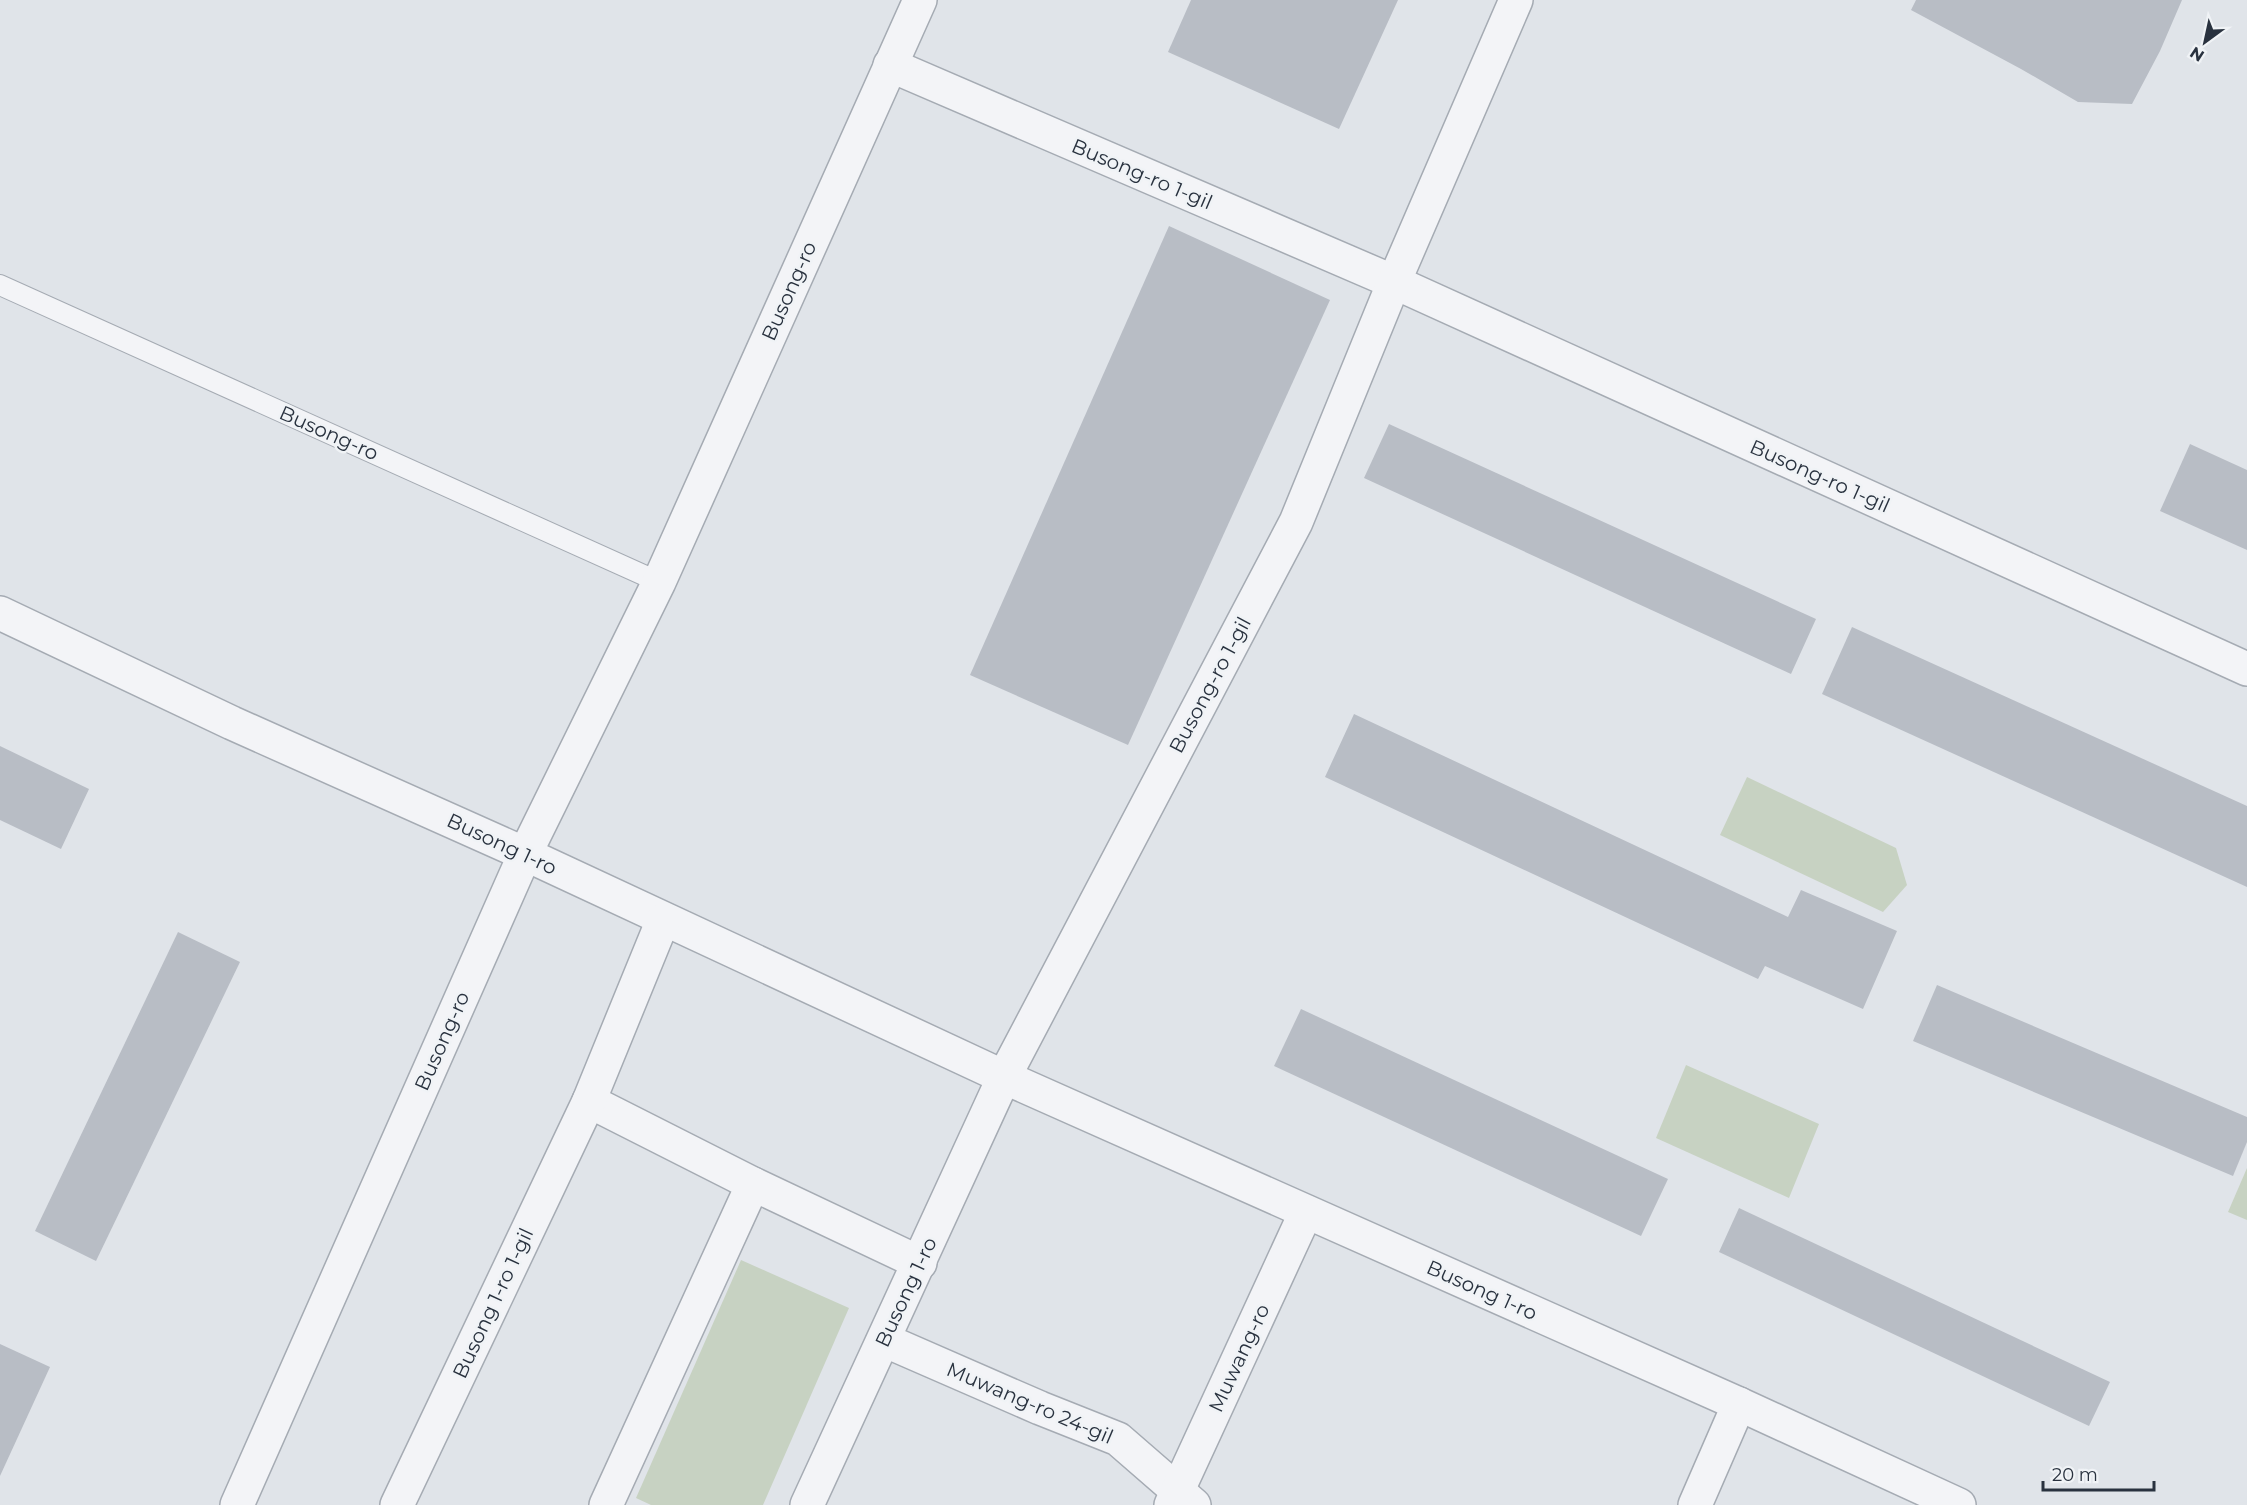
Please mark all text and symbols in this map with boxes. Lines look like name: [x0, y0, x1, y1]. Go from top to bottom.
north arrow: [2175, 12, 2235, 72]
text: N: [2187, 43, 2208, 66]
street label: Busong-ro 1-gil: [1068, 134, 1216, 214]
street label: Busong-ro: [756, 238, 822, 344]
street label: Busong-ro: [276, 400, 382, 466]
street label: Busong-ro 1-gil: [1746, 434, 1894, 518]
street label: Busong-ro 1-gil: [1164, 613, 1256, 757]
street label: Busong 1-ro: [443, 808, 561, 880]
street label: Busong-ro: [409, 988, 475, 1094]
street label: Busong 1-ro 1-gil: [448, 1224, 538, 1382]
street label: Busong 1-ro: [870, 1233, 942, 1351]
street label: Busong 1-ro: [1423, 1255, 1541, 1325]
street label: Muwang-ro: [1203, 1300, 1275, 1416]
street label: Muwang-ro 24-gil: [943, 1357, 1117, 1449]
scale bar: [2043, 1454, 2154, 1492]
text: 20 m: [2052, 1464, 2098, 1486]

